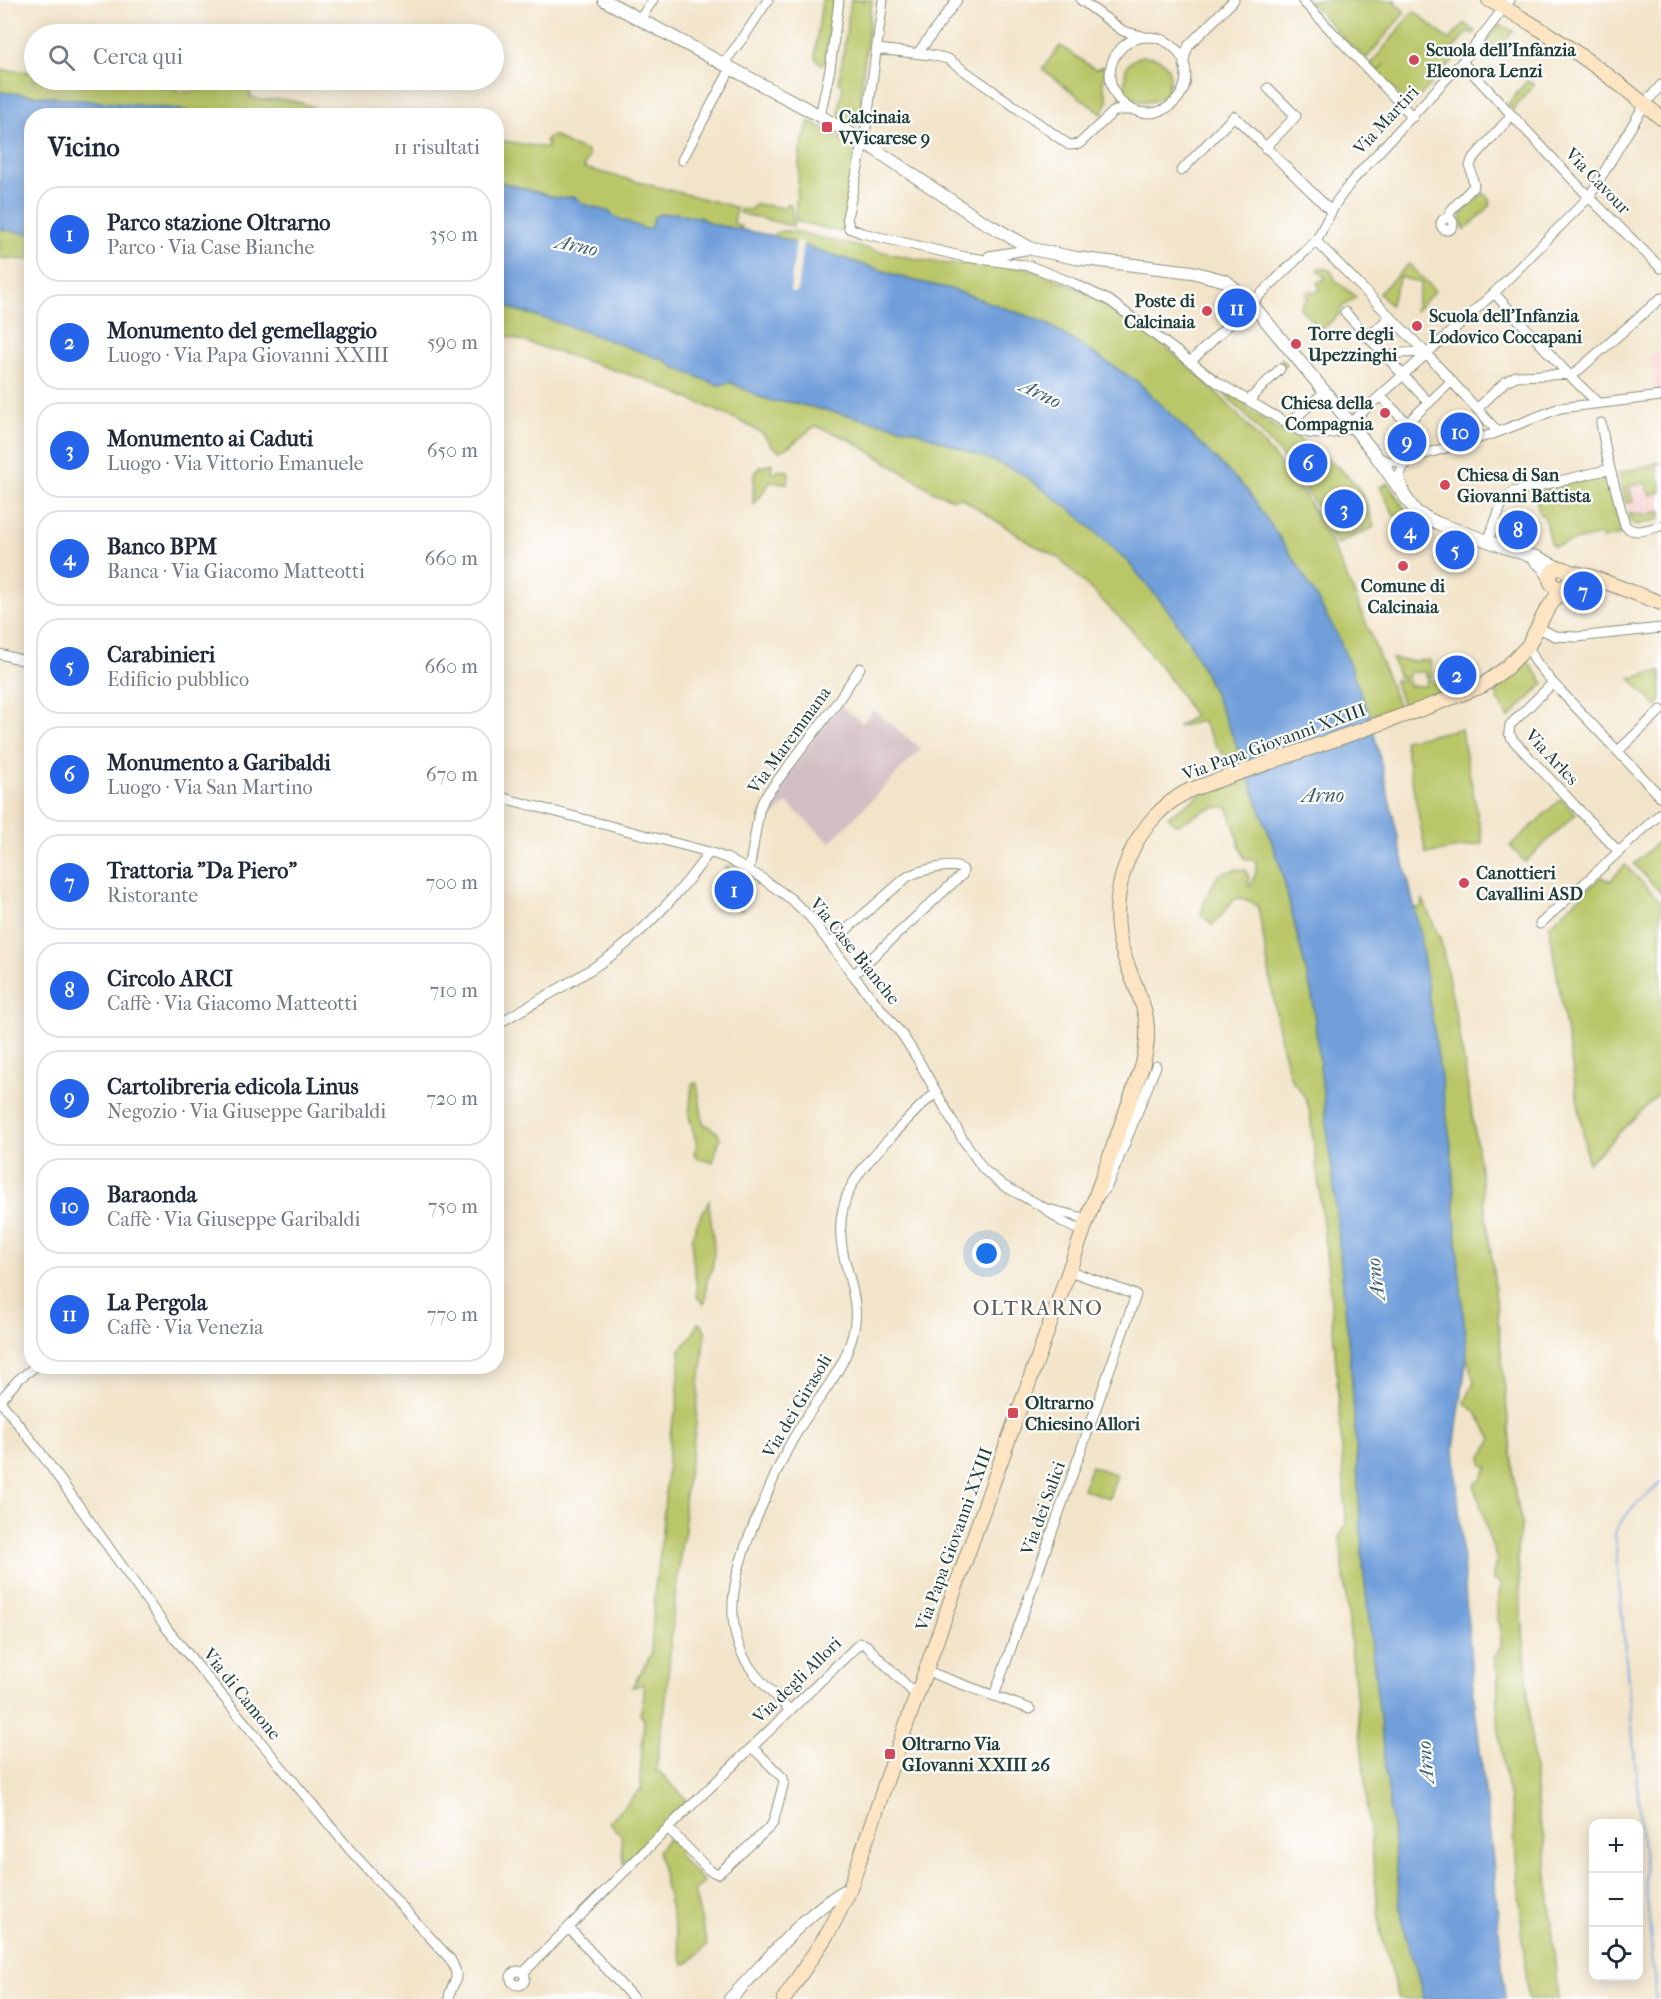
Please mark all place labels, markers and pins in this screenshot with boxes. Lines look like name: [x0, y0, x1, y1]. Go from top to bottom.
place label: Scuola dell'Infanzia Eleonora Lenzi: [1426, 40, 1576, 82]
marker: Scuola dell'Infanzia Eleonora Lenzi: [1407, 53, 1421, 67]
place label: Calcinaia V.Vicarese 9: [838, 107, 930, 149]
marker: Calcinaia V.Vicarese 9: [820, 120, 834, 134]
pin: 11: [1218, 286, 1256, 330]
place label: Poste di Calcinaia: [1124, 291, 1196, 333]
marker: Poste di Calcinaia: [1200, 304, 1214, 318]
place label: Scuola dell'Infanzia Lodovico Coccapani: [1429, 306, 1583, 348]
marker: Scuola dell'Infanzia Lodovico Coccapani: [1410, 319, 1424, 333]
place label: Torre degli Upezzinghi: [1307, 324, 1398, 366]
marker: Torre degli Upezzinghi: [1289, 337, 1303, 351]
place label: Chiesa della Compagnia: [1281, 393, 1374, 435]
marker: Chiesa della Compagnia: [1378, 406, 1392, 420]
pin: 10: [1440, 410, 1480, 454]
pin: 9: [1388, 420, 1426, 464]
pin: 6: [1288, 440, 1328, 486]
place label: Chiesa di San Giovanni Battista: [1457, 465, 1591, 507]
marker: Chiesa di San Giovanni Battista: [1438, 478, 1452, 492]
pin: 3: [1324, 486, 1364, 532]
pin: 4: [1390, 508, 1430, 554]
pin: 8: [1498, 508, 1538, 552]
pin: 5: [1436, 528, 1474, 572]
marker: Comune di Calcinaia: [1396, 559, 1410, 573]
pin: 7: [1564, 568, 1602, 614]
place label: Comune di Calcinaia: [1361, 576, 1446, 618]
pin: 2: [1438, 652, 1476, 698]
place label: Canottieri Cavallini ASD: [1476, 863, 1583, 905]
pin: 1: [714, 868, 754, 912]
marker: Canottieri Cavallini ASD: [1457, 876, 1471, 890]
place label: Oltrarno Chiesino Allori: [1025, 1393, 1141, 1435]
marker: Oltrarno Chiesino Allori: [1006, 1406, 1020, 1420]
place label: Oltrarno Via GIovanni XXIII 26: [902, 1734, 1051, 1776]
marker: Oltrarno Via GIovanni XXIII 26: [883, 1747, 897, 1761]

